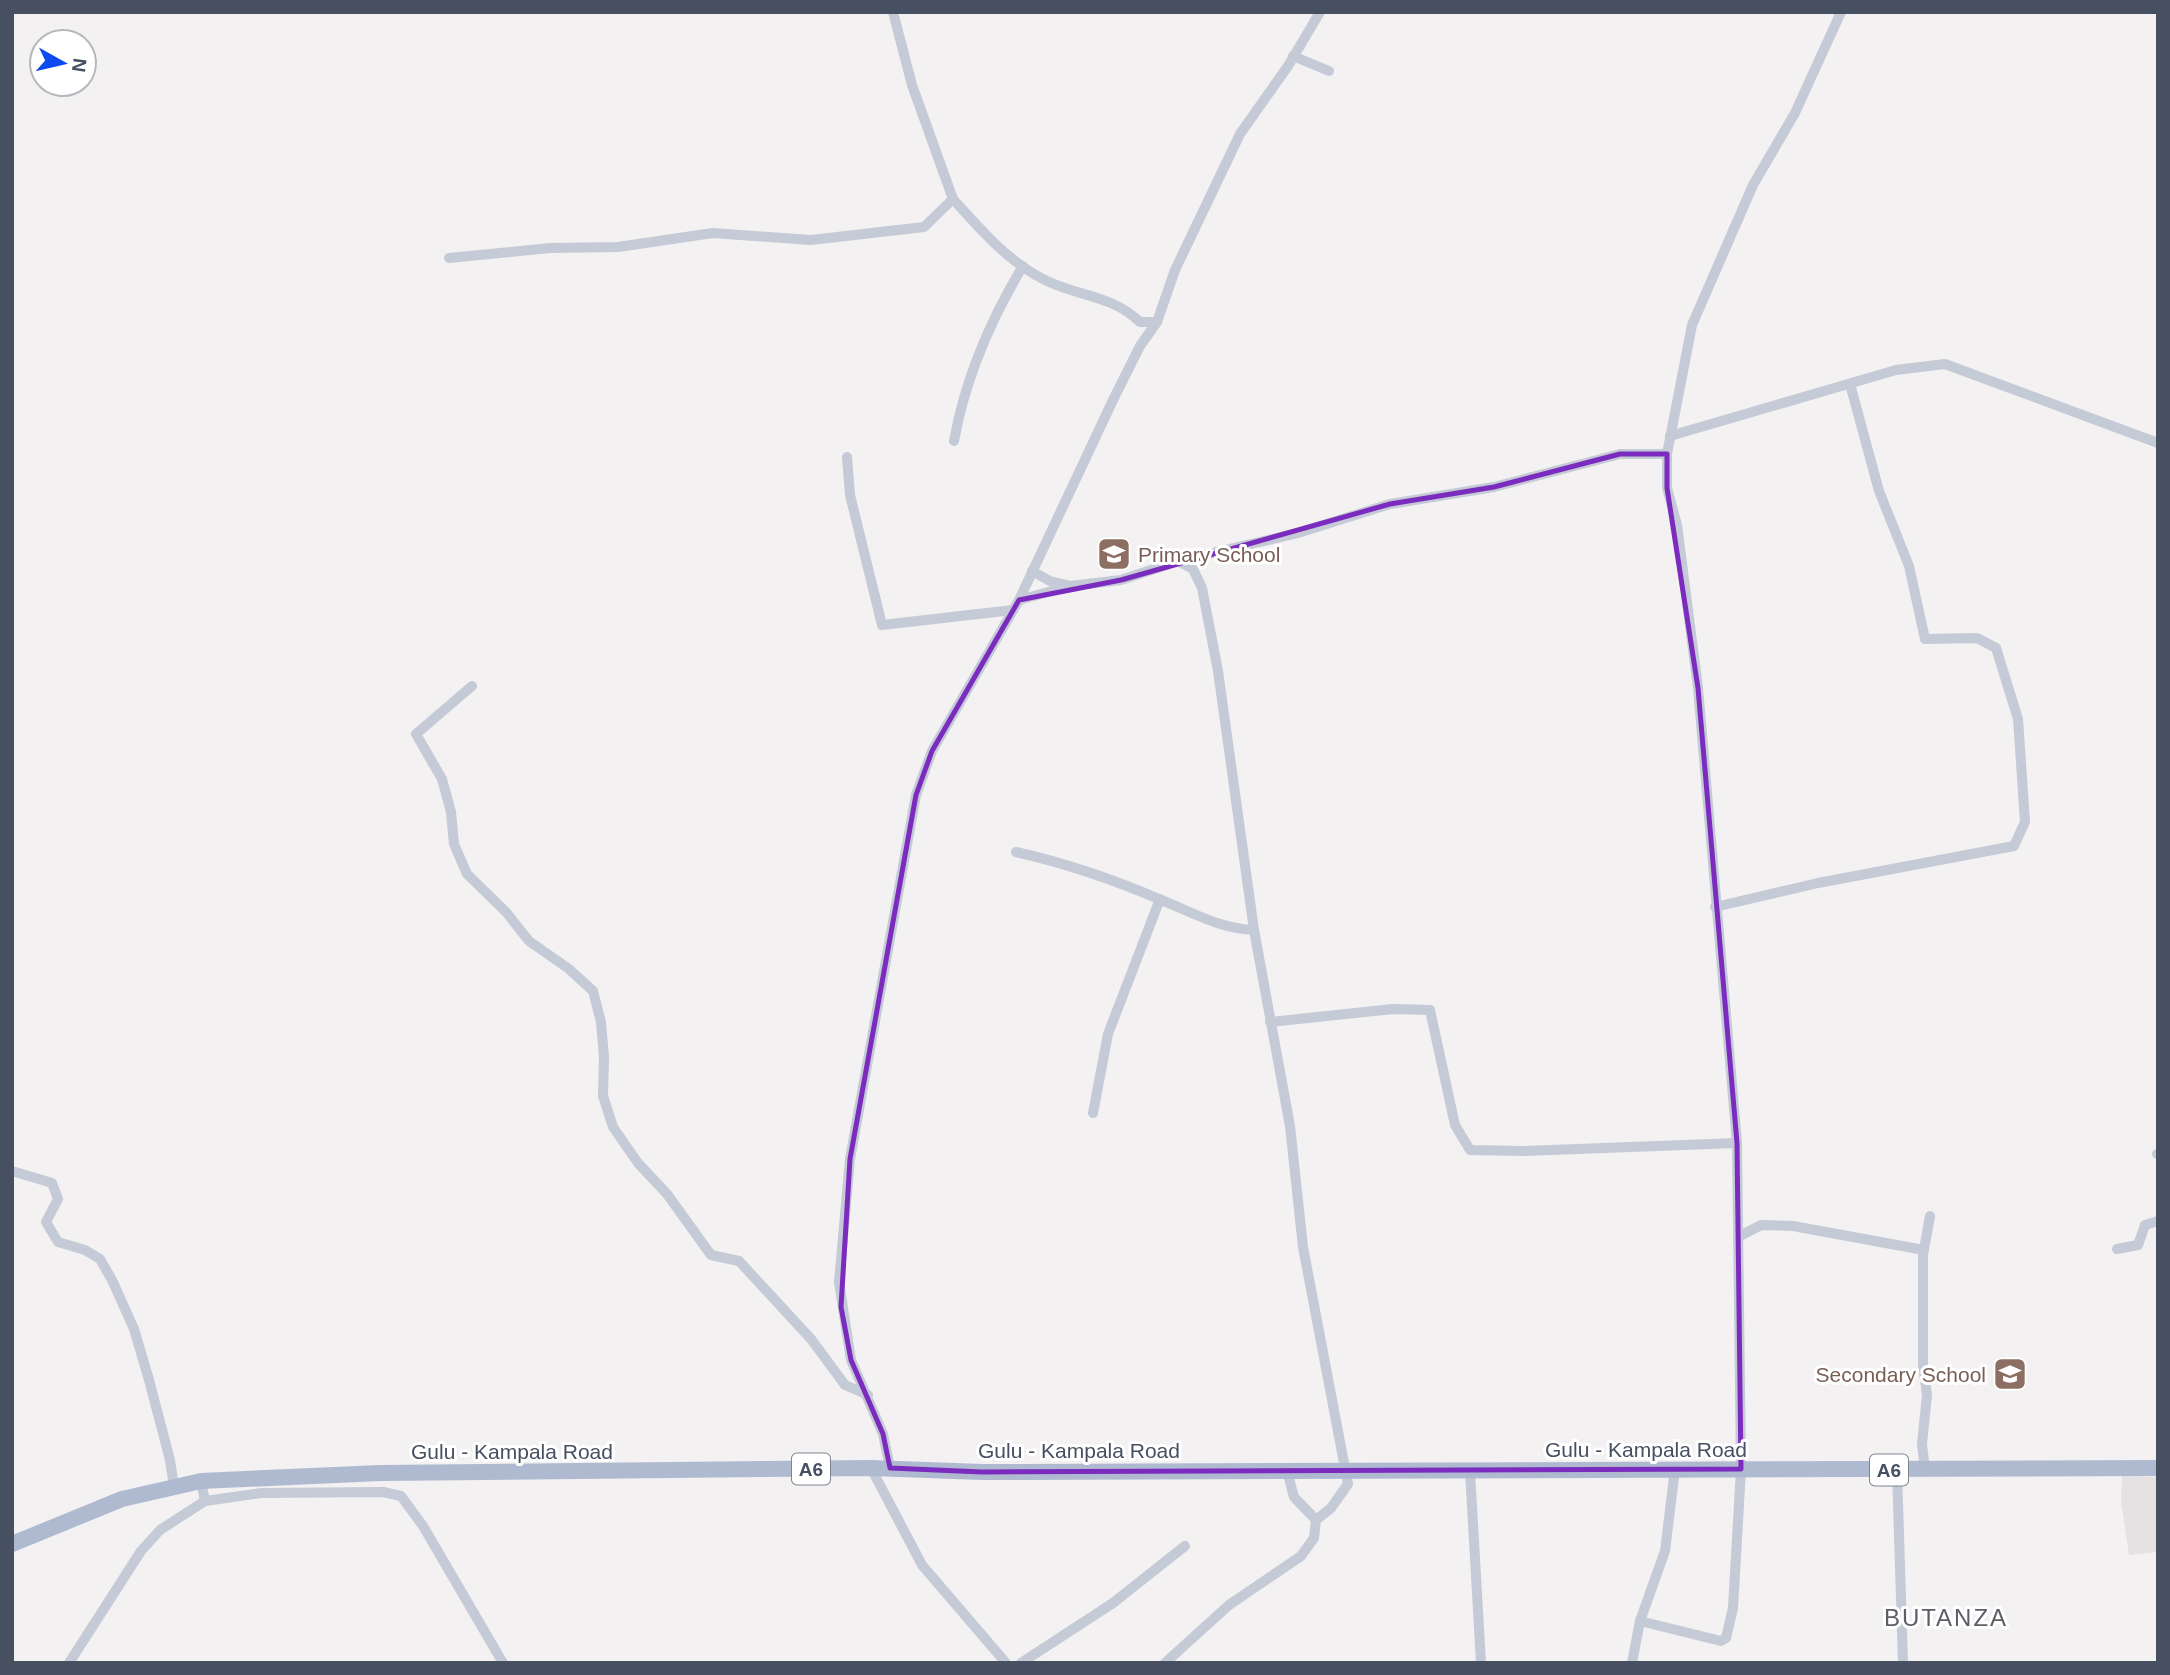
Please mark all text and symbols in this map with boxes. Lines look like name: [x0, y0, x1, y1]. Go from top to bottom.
north arrow: [28, 28, 98, 98]
text: N: [68, 57, 91, 74]
school or university icon: Primary School: [1095, 535, 1133, 573]
place label: Primary School: [1138, 543, 1280, 566]
school or university icon: Secondary School: [1991, 1355, 2029, 1393]
place label: Secondary School: [1816, 1363, 1986, 1386]
street label: Gulu - Kampala Road: [1545, 1438, 1747, 1461]
street label: Gulu - Kampala Road: [978, 1439, 1180, 1462]
street label: Gulu - Kampala Road: [411, 1440, 613, 1463]
road number: A6: [792, 1454, 830, 1484]
road number: A6: [1870, 1454, 1908, 1486]
district label: BUTANZA: [1884, 1604, 2008, 1631]

